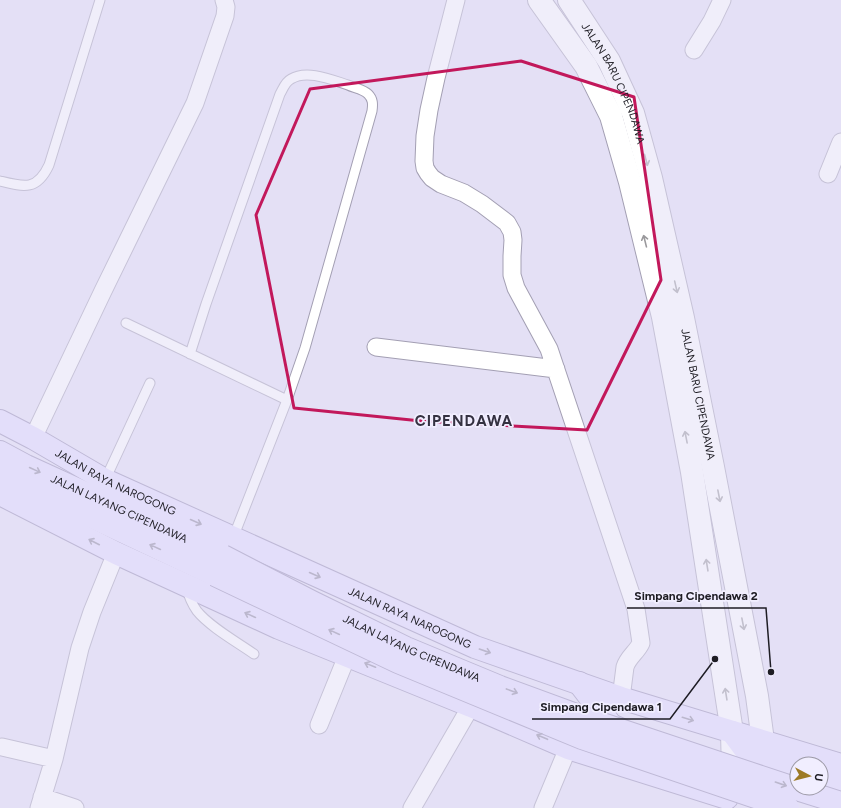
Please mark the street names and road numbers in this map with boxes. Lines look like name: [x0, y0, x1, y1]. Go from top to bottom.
street label: JALAN BARU CIPENDAWA: [579, 20, 647, 146]
street label: JALAN BARU CIPENDAWA: [678, 327, 718, 462]
street label: JALAN RAYA NAROGONG: [53, 446, 178, 518]
street label: JALAN LAYANG CIPENDAWA: [49, 472, 190, 546]
street label: JALAN RAYA NAROGONG: [346, 585, 473, 652]
street label: JALAN LAYANG CIPENDAWA: [341, 612, 482, 685]

